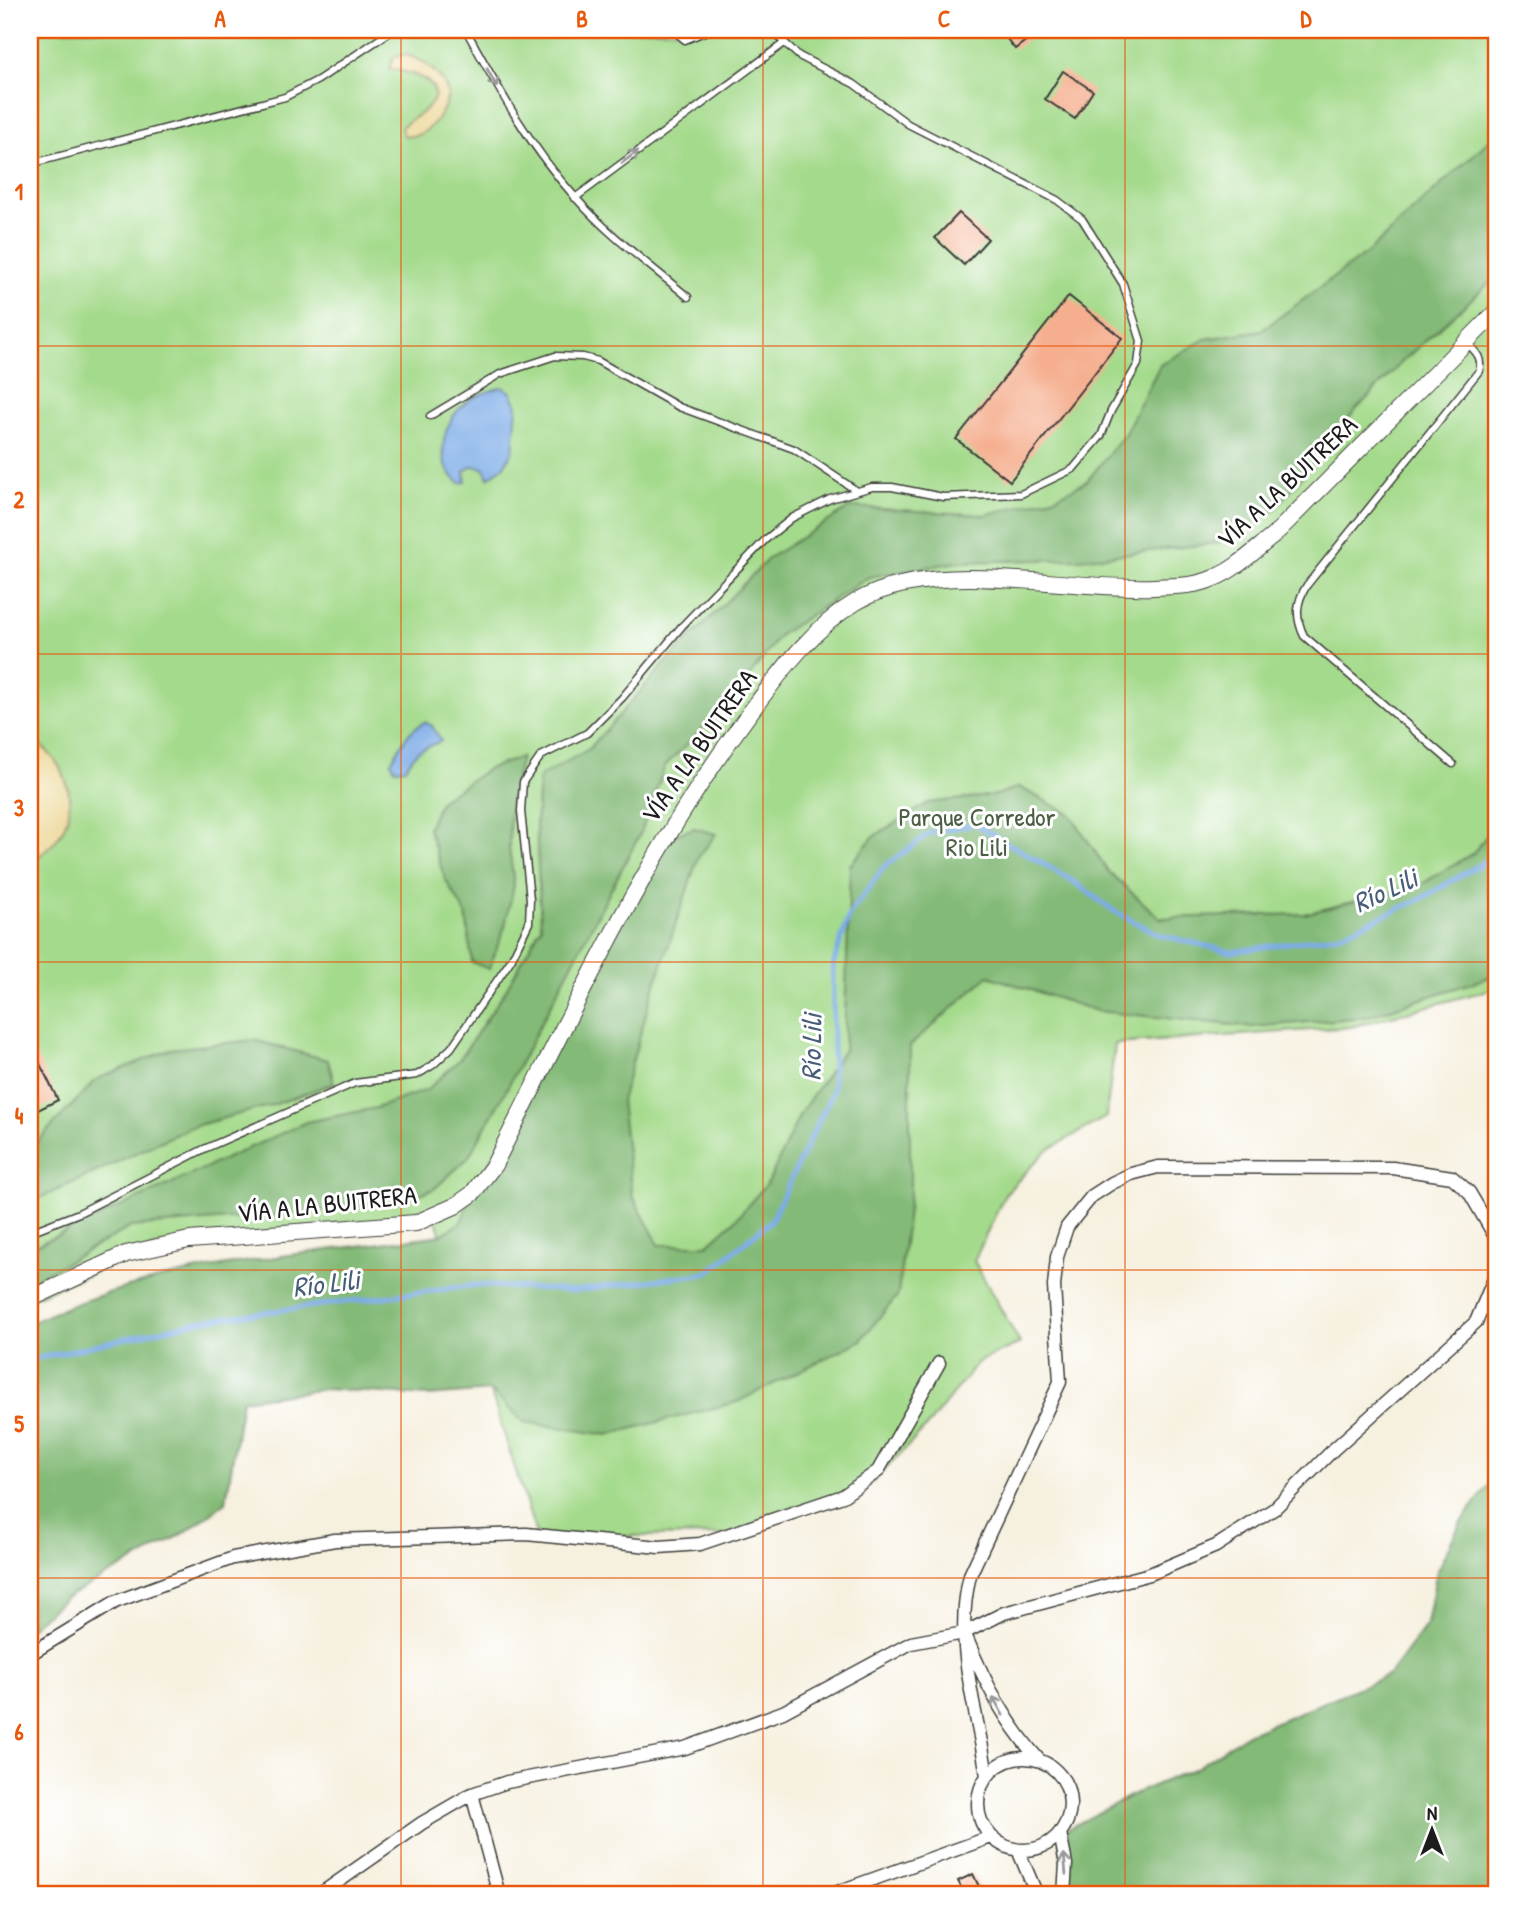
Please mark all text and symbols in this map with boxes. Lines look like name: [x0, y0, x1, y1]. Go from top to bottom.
text: A: [214, 3, 226, 34]
text: B: [576, 3, 588, 34]
text: C: [938, 3, 950, 34]
text: D: [1301, 3, 1313, 34]
one-way arrow: [486, 68, 500, 88]
one-way arrow: [620, 150, 639, 164]
text: 1: [15, 176, 23, 207]
street label: VÍA A LA BUITRERA: [1209, 407, 1365, 556]
text: 2: [14, 484, 25, 515]
street label: VÍA A LA BUITRERA: [633, 662, 765, 829]
text: 3: [14, 792, 24, 823]
park label: Parque Corredor Rio Lili: [898, 799, 1056, 864]
water label: Río Lili: [1347, 857, 1426, 921]
water label: Río Lili: [791, 1010, 831, 1081]
text: 4: [15, 1100, 24, 1131]
street label: VÍA A LA BUITRERA: [236, 1177, 419, 1230]
water label: Río Lili: [290, 1260, 364, 1306]
text: 5: [14, 1408, 24, 1439]
one-way arrow: [991, 1696, 1005, 1716]
text: 6: [14, 1716, 24, 1747]
north arrow: [1396, 1796, 1466, 1866]
text: N: [1427, 1800, 1437, 1826]
one-way arrow: [1058, 1853, 1071, 1876]

